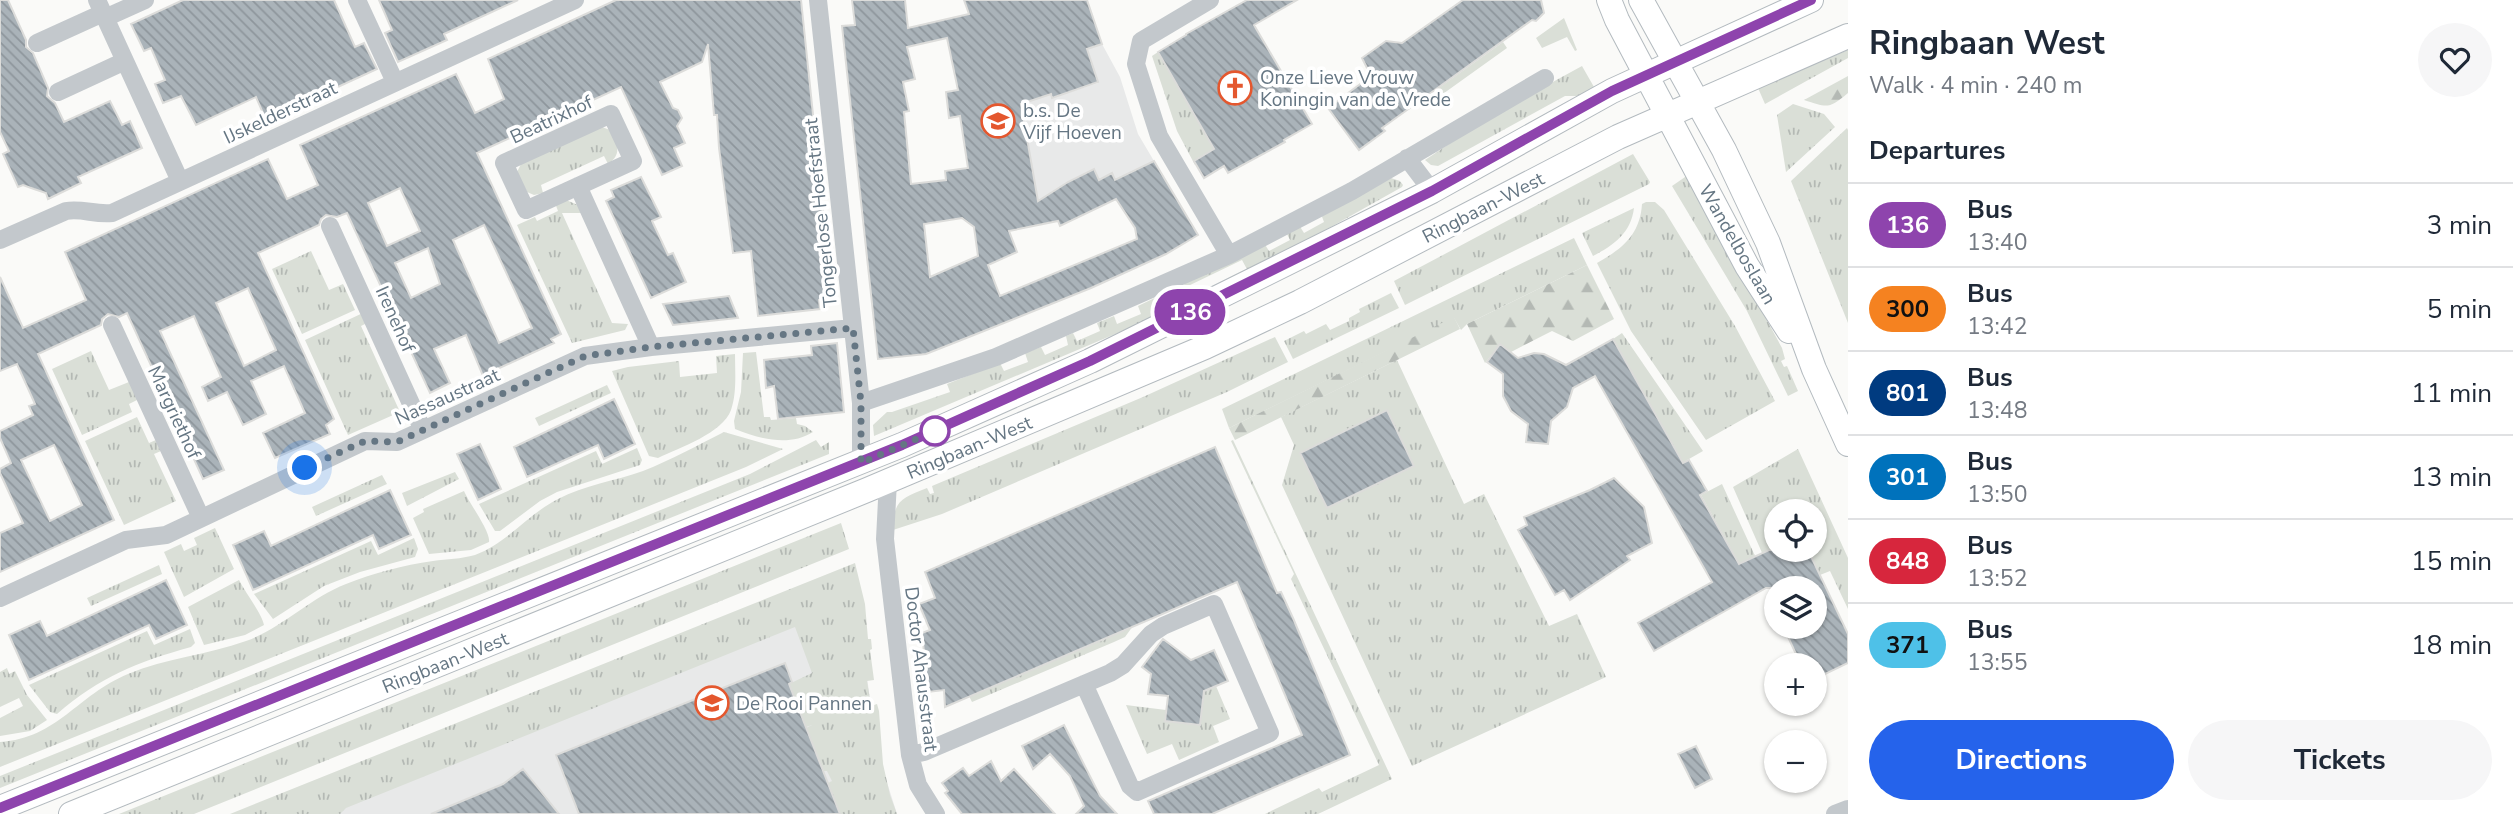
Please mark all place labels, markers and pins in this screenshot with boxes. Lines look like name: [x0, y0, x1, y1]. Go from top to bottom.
place label: Onze Lieve Vrouw Koningin van de Vrede: [1260, 65, 1451, 113]
church icon: Onze Lieve Vrouw Koningin van de Vrede: [1216, 69, 1254, 107]
place label: b.s. De Vijf Hoeven: [1022, 98, 1122, 146]
school or university icon: b.s. De Vijf Hoeven: [979, 102, 1017, 140]
unlabelled marker: [920, 416, 950, 446]
school or university icon: De Rooi Pannen: [693, 684, 731, 722]
place label: De Rooi Pannen: [736, 691, 872, 717]

